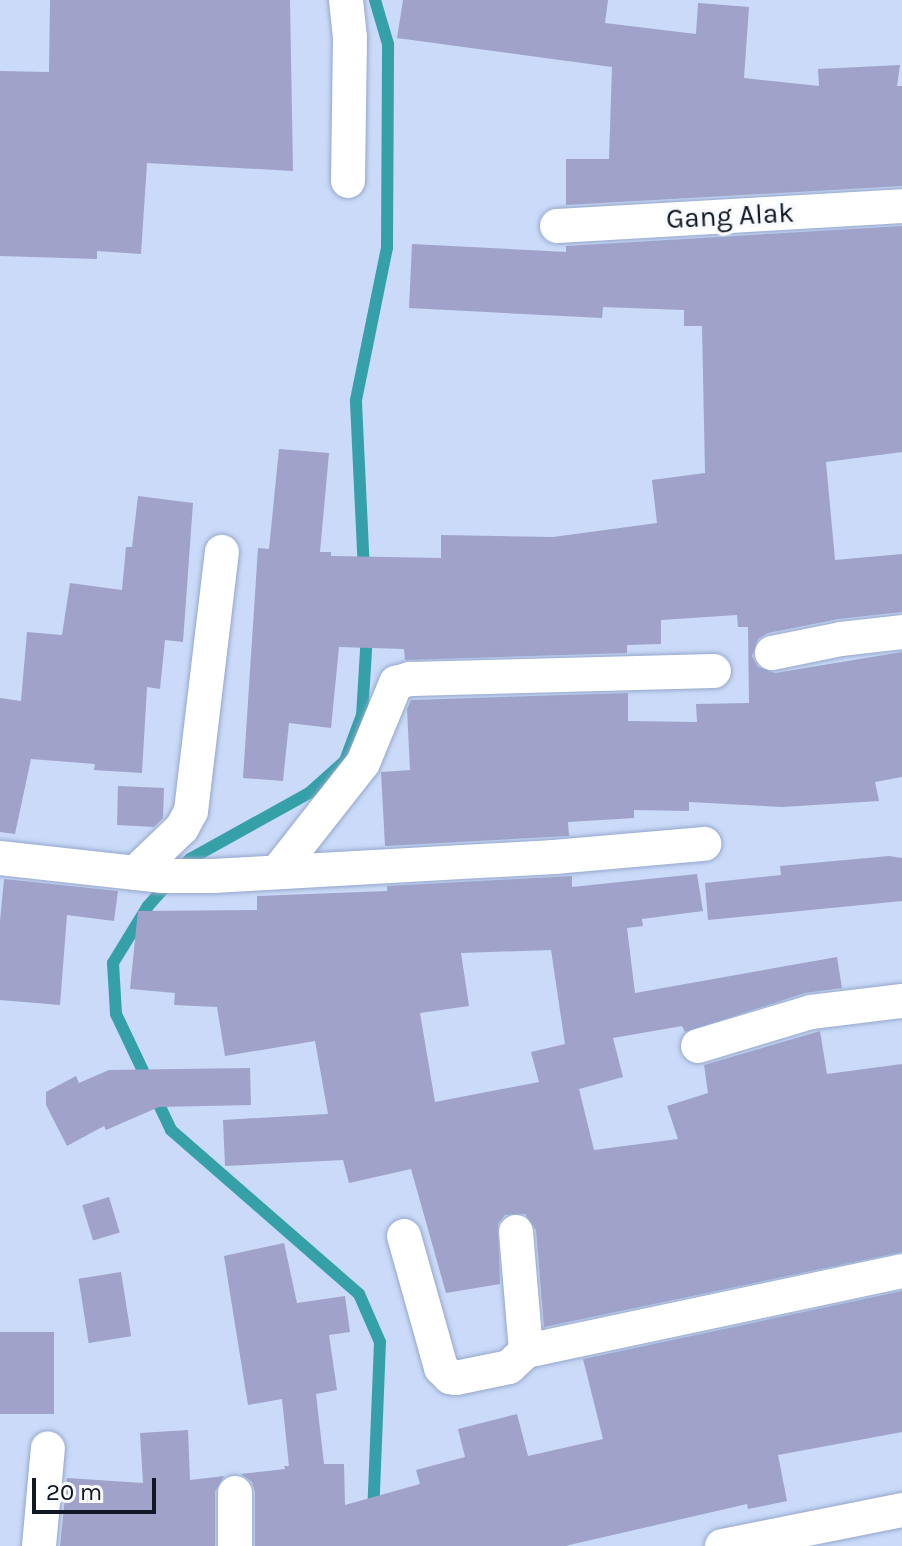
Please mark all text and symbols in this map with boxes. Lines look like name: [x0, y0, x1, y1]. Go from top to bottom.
street label: Gang Alak: [665, 196, 795, 236]
scale bar: [36, 1462, 160, 1512]
text: 20 m: [46, 1478, 102, 1506]

